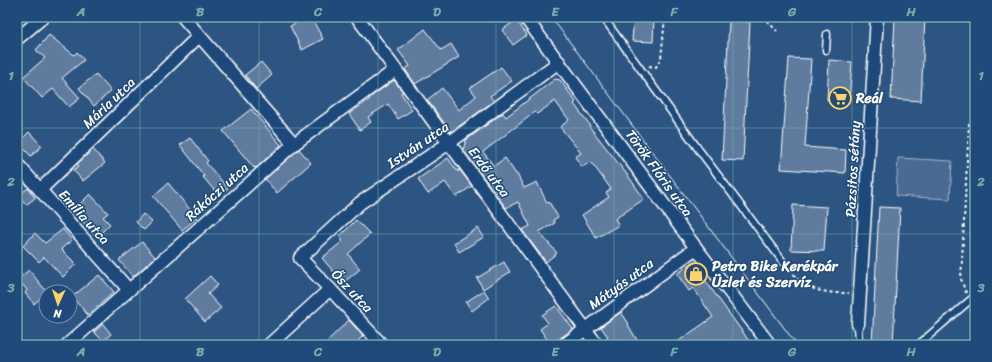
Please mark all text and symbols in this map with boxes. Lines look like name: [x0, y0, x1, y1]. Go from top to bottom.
text: A: [76, 0, 85, 23]
text: B: [196, 0, 205, 23]
text: C: [313, 0, 323, 23]
text: D: [433, 0, 441, 23]
text: E: [551, 0, 560, 23]
text: F: [669, 0, 678, 23]
text: G: [787, 0, 797, 23]
text: H: [905, 0, 916, 23]
text: 1: [8, 64, 14, 87]
text: 1: [978, 64, 984, 87]
street label: Mária utca: [76, 71, 142, 135]
supermarket icon: Reál: [827, 85, 853, 111]
place label: Reál: [855, 86, 884, 111]
street label: István utca: [381, 114, 455, 176]
street label: Pázsitos sétány: [838, 119, 868, 218]
street label: Török Flóris utca: [619, 124, 699, 222]
street label: Erdő utca: [461, 141, 517, 204]
street label: Rákóczi utca: [179, 156, 255, 228]
text: 2: [6, 170, 15, 193]
text: 2: [976, 170, 985, 193]
street label: Emília utca: [52, 183, 116, 251]
street label: Mátyás utca: [583, 251, 660, 316]
place label: Petro Bike Kerékpár Üzlet és Szervíz: [712, 254, 839, 295]
shop icon: Petro Bike Kerékpár Üzlet és Szervíz: [683, 261, 709, 287]
street label: Ősz utca: [325, 263, 380, 320]
text: 3: [6, 276, 15, 299]
text: 3: [976, 276, 985, 299]
north arrow: [38, 284, 78, 324]
text: N: [53, 304, 63, 323]
text: A: [76, 340, 85, 362]
text: B: [196, 340, 205, 362]
text: C: [313, 340, 323, 362]
text: D: [433, 340, 441, 362]
text: E: [551, 340, 560, 362]
text: F: [669, 340, 678, 362]
text: G: [787, 340, 797, 362]
text: H: [905, 340, 916, 362]

